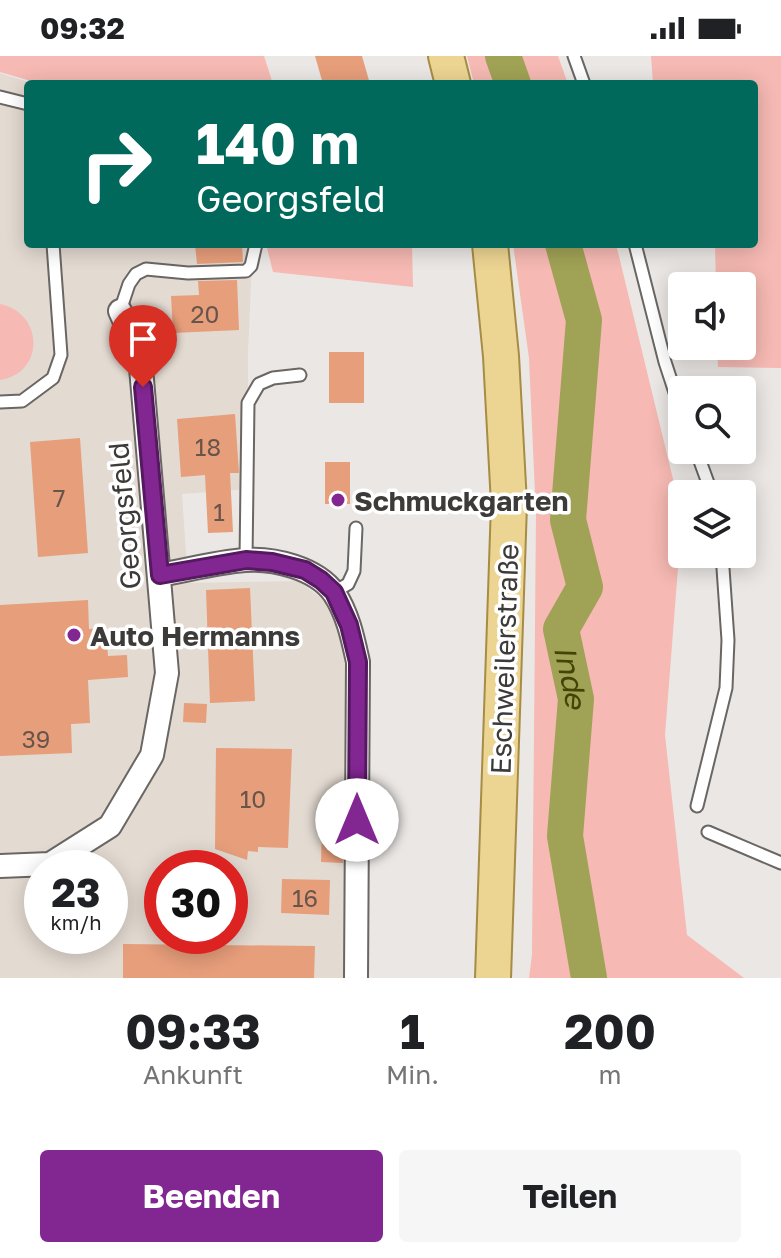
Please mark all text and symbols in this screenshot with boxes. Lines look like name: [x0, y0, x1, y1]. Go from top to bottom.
text: 09:32: [40, 10, 125, 46]
text: 140 m: [196, 109, 359, 176]
icon: right: [64, 112, 168, 216]
text: Georgsfeld: [196, 177, 386, 220]
map controls: [668, 272, 756, 568]
button: sound: [668, 272, 756, 360]
house number: 20: [191, 299, 219, 328]
pin: [109, 305, 177, 387]
icon: arrive: [121, 317, 165, 361]
button: search: [668, 376, 756, 464]
house number: 18: [195, 432, 221, 461]
street label: Georgsfeld: [101, 441, 147, 591]
button: layers: [668, 480, 756, 568]
house number: 7: [53, 483, 65, 512]
place label: Schmuckgarten: [354, 484, 568, 517]
marker: Schmuckgarten: [329, 491, 347, 509]
house number: 1: [213, 497, 225, 526]
street label: Eschweilerstraße: [483, 543, 525, 775]
place label: Auto Hermanns: [90, 619, 300, 652]
marker: Auto Hermanns: [65, 626, 83, 644]
water label: Inde: [547, 642, 595, 712]
house number: 39: [22, 724, 50, 753]
position arrow: [315, 778, 399, 862]
house number: 10: [240, 784, 266, 813]
speed limit sign: 30: [144, 850, 248, 954]
text: 23: [52, 868, 100, 916]
house number: 16: [292, 883, 318, 912]
text: km/h: [51, 910, 101, 934]
text: 09:33: [125, 1002, 261, 1060]
text: 1: [400, 1002, 425, 1060]
text: 200: [564, 1002, 656, 1060]
text: Ankunft: [143, 1059, 243, 1090]
text: Min.: [386, 1059, 439, 1090]
text: m: [598, 1059, 622, 1090]
button: Beenden: [40, 1150, 383, 1242]
button: Teilen: [399, 1150, 741, 1242]

